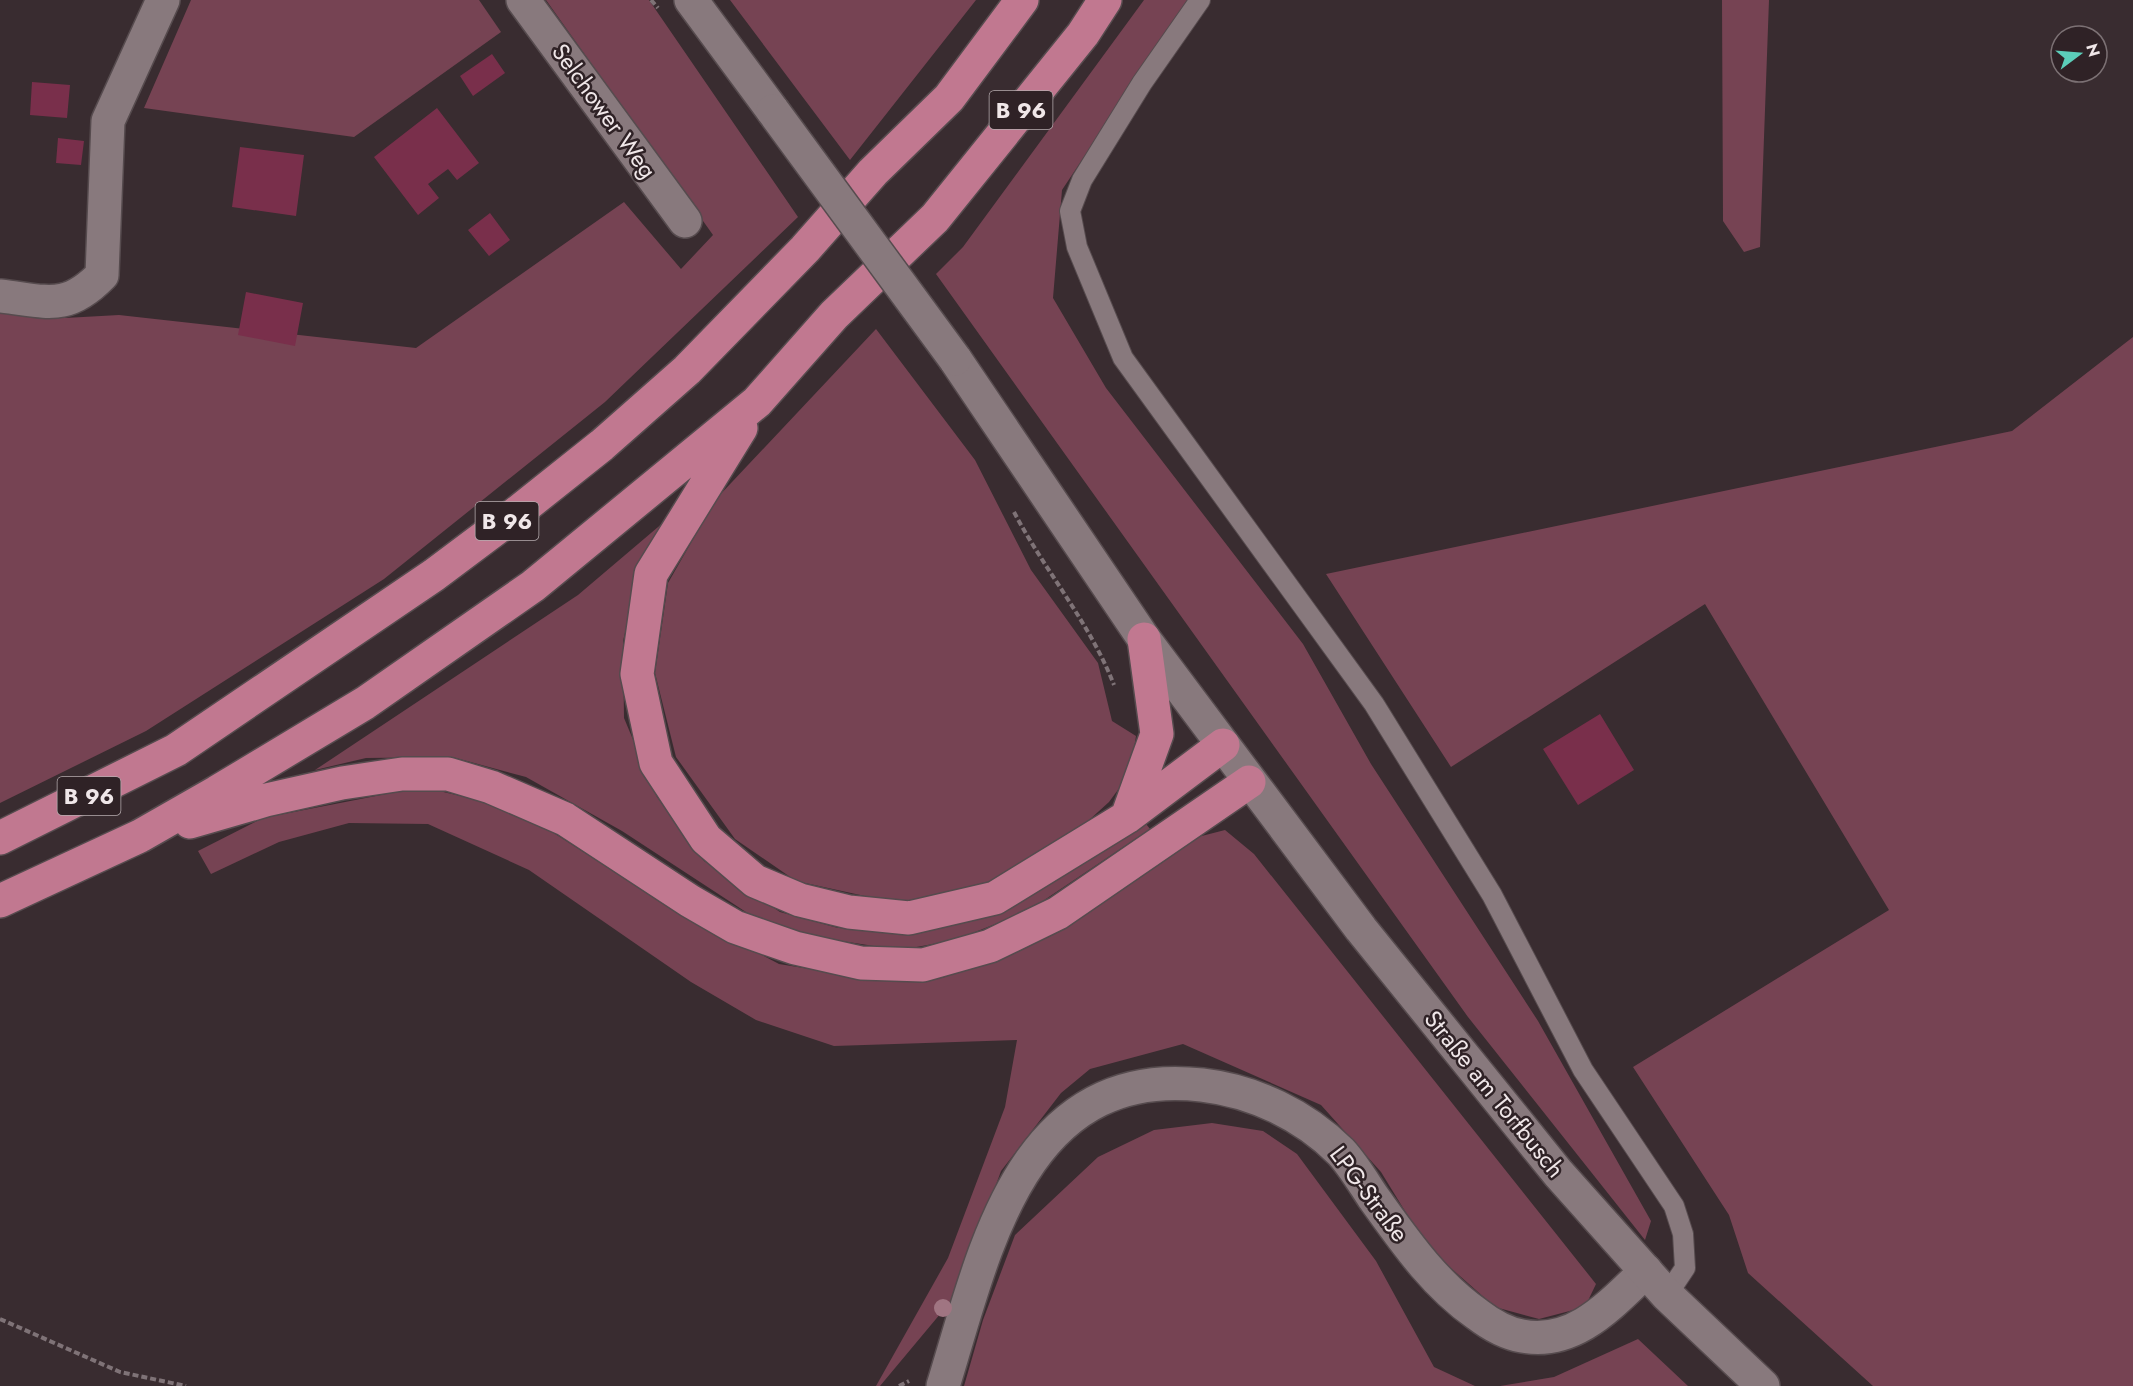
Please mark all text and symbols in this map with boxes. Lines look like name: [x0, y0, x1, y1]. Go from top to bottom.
north arrow: [2049, 24, 2109, 84]
street label: Selchower Weg: [543, 36, 665, 186]
text: N: [2080, 41, 2106, 59]
road number: B 96: [990, 91, 1052, 129]
road number: B 96: [476, 502, 538, 540]
road number: B 96: [58, 777, 121, 815]
street label: Straße am Torfbusch: [1416, 1003, 1573, 1185]
street label: LPG-Straße: [1322, 1138, 1417, 1249]

